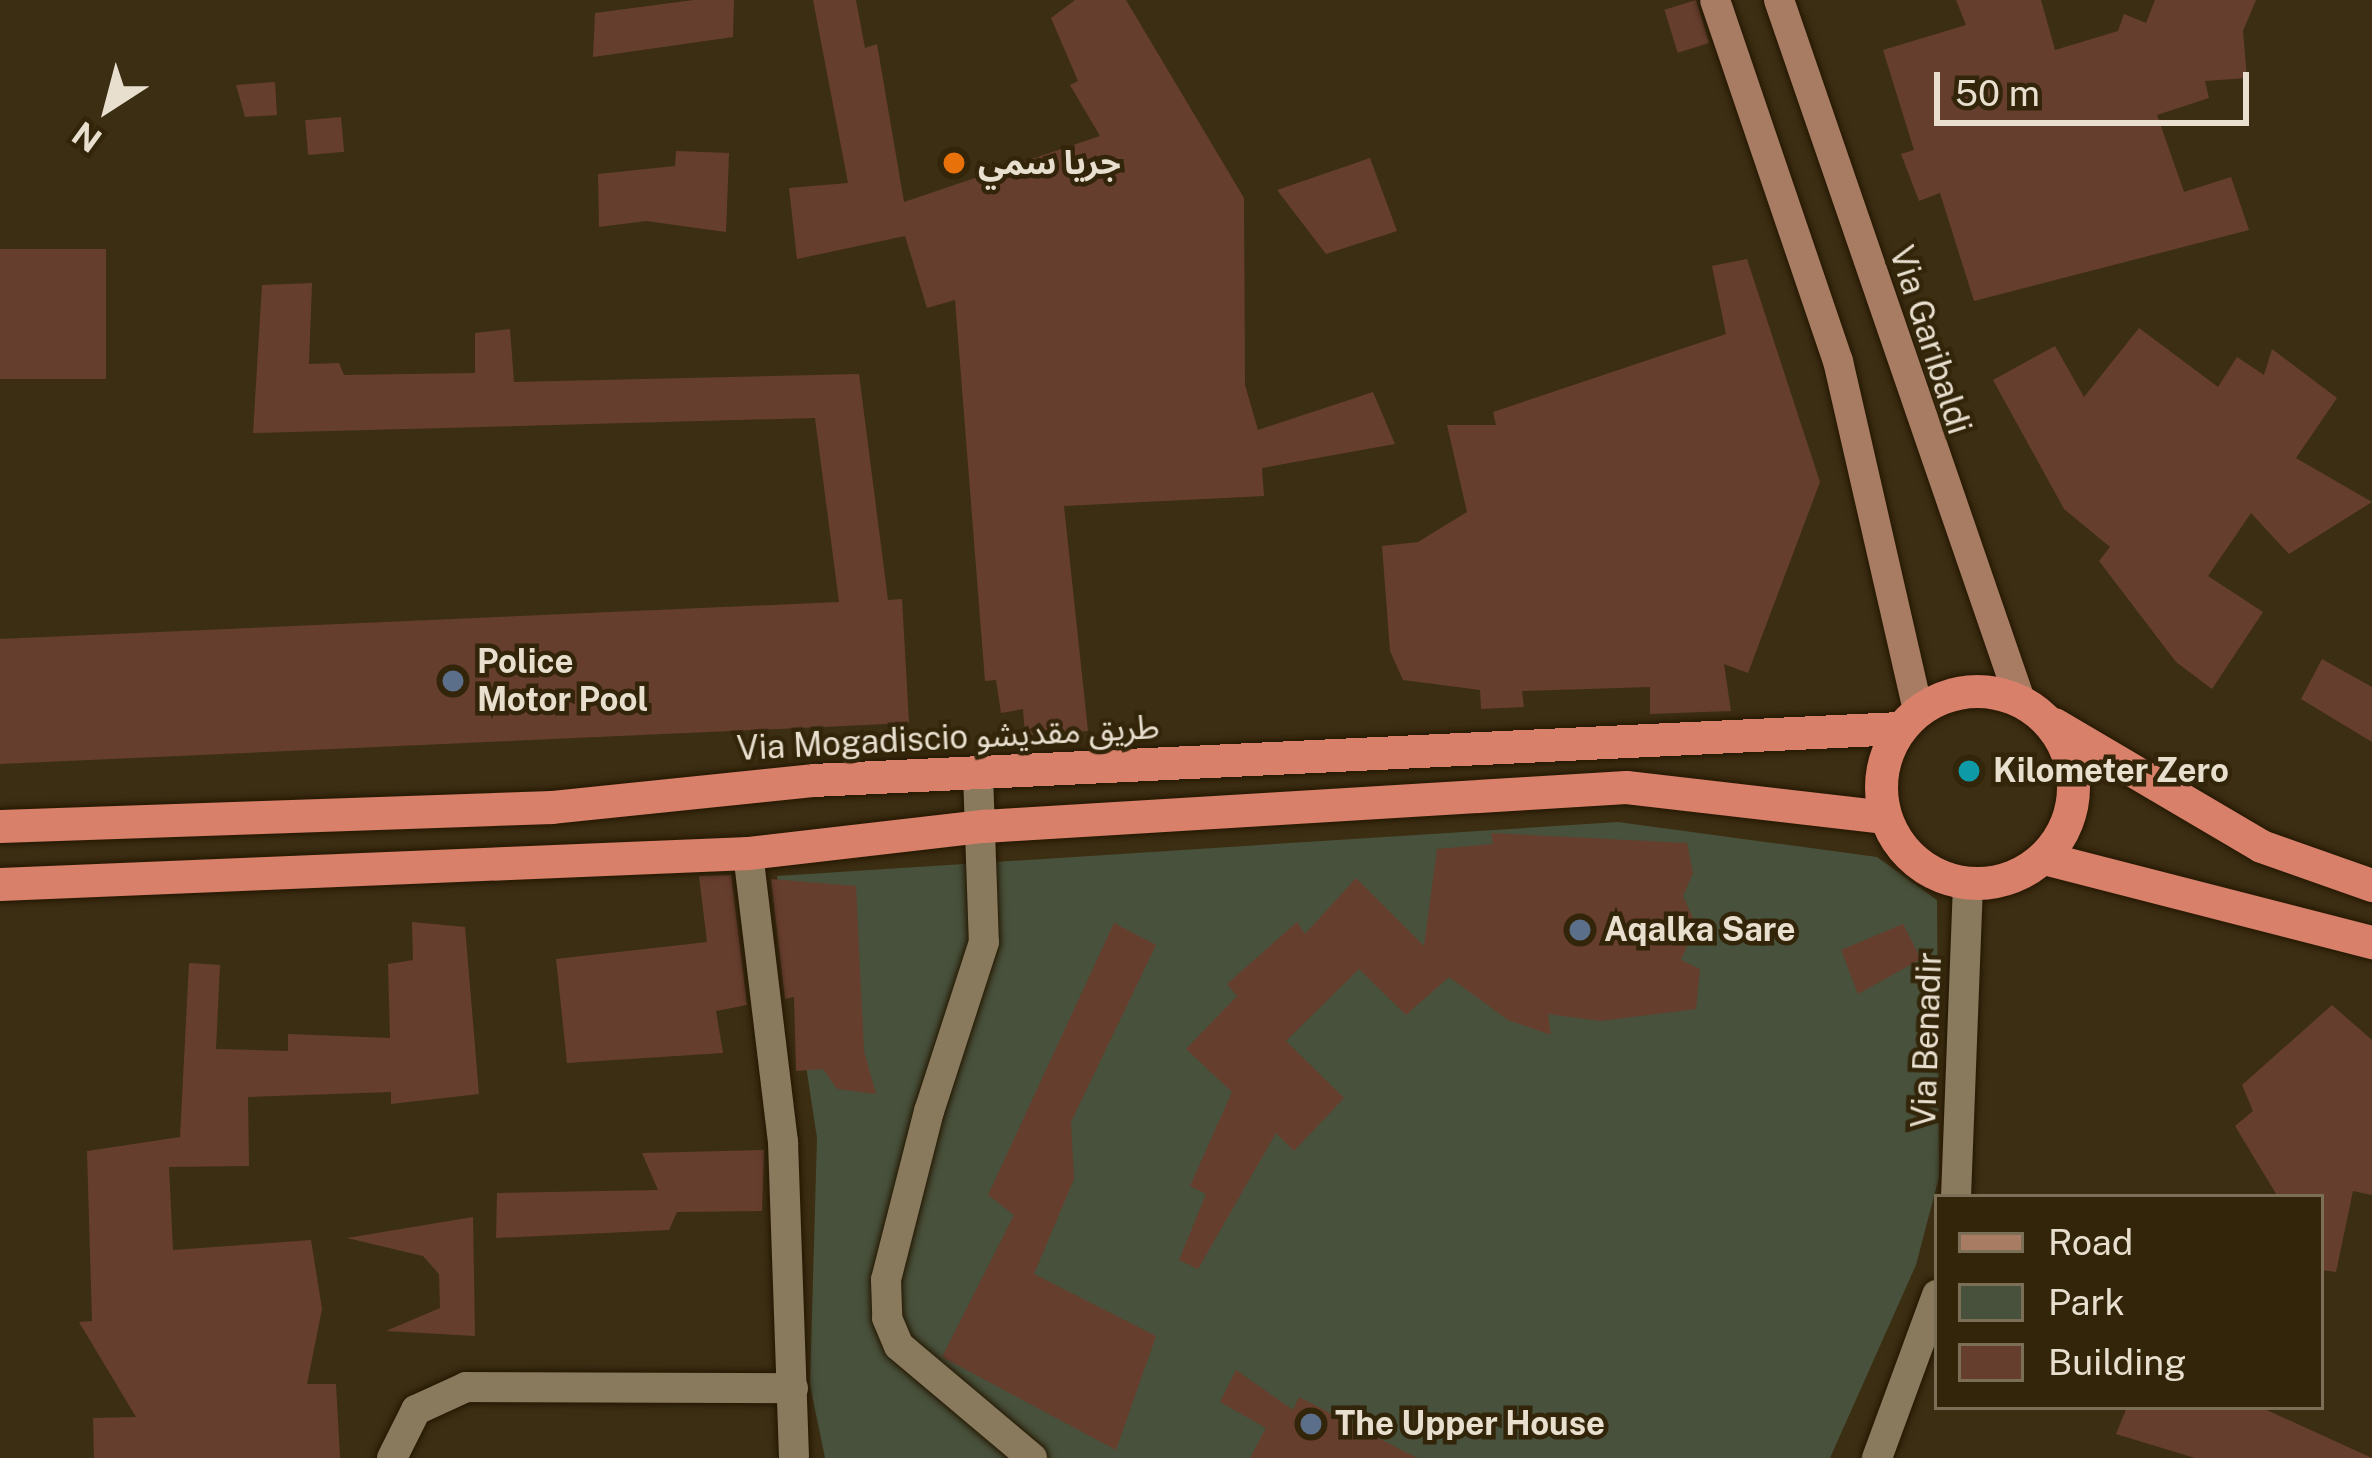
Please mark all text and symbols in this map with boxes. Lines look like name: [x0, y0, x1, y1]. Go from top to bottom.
north arrow: [48, 48, 168, 168]
scale bar: [1940, 48, 2255, 122]
text: 50 m: [1955, 72, 2040, 114]
text: N: [65, 114, 108, 160]
place label: جريا سمي: [978, 143, 1121, 183]
marker: جريا سمي: [941, 150, 967, 176]
street label: Via Garibaldi: [1881, 241, 1979, 439]
place label: Police Motor Pool: [477, 642, 648, 720]
marker: Police Motor Pool: [440, 668, 466, 694]
street label: Via Mogadiscio طريق مقديشو: [736, 707, 1160, 769]
place label: Kilometer Zero: [1993, 751, 2229, 791]
marker: Kilometer Zero: [1956, 758, 1982, 784]
place label: Aqalka Sare: [1604, 910, 1795, 950]
marker: Aqalka Sare: [1567, 917, 1593, 943]
street label: Via Benadir: [1904, 951, 1950, 1129]
legend: [1934, 1194, 2324, 1410]
text: Road: [2048, 1221, 2133, 1263]
text: Park: [2048, 1281, 2125, 1323]
text: Building: [2048, 1341, 2186, 1383]
place label: The Upper House: [1335, 1404, 1605, 1444]
marker: The Upper House: [1298, 1411, 1324, 1437]

